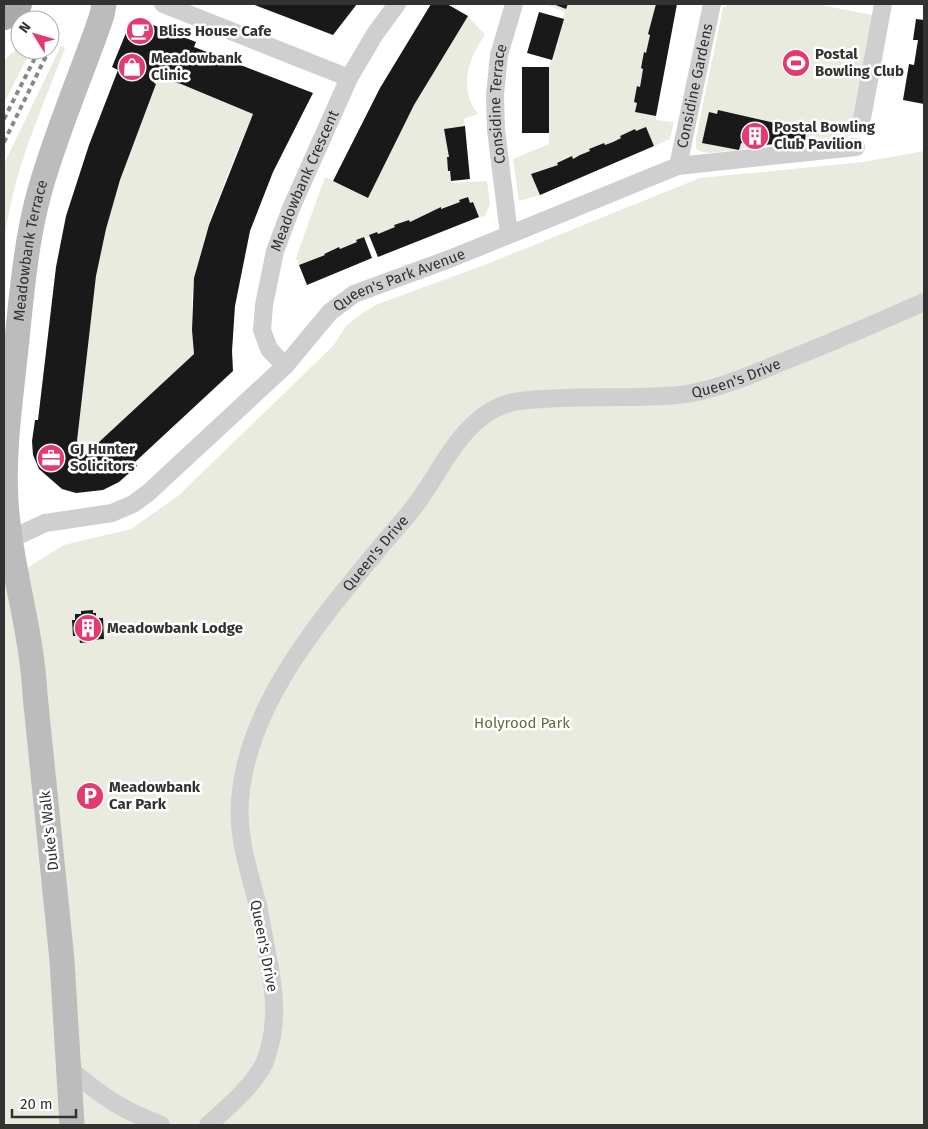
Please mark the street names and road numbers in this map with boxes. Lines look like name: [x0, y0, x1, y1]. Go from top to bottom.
street label: Considine Gardens: [673, 22, 717, 150]
street label: Considine Terrace: [486, 42, 511, 165]
street label: Meadowbank Crescent: [267, 107, 343, 254]
street label: Meadowbank Terrace: [10, 178, 51, 322]
street label: Queen's Park Avenue: [329, 245, 468, 316]
street label: Queen's Drive: [690, 355, 783, 402]
street label: Queen's Drive: [339, 512, 412, 595]
street label: Duke's Walk: [36, 790, 62, 872]
street label: Queen's Drive: [246, 898, 282, 994]

